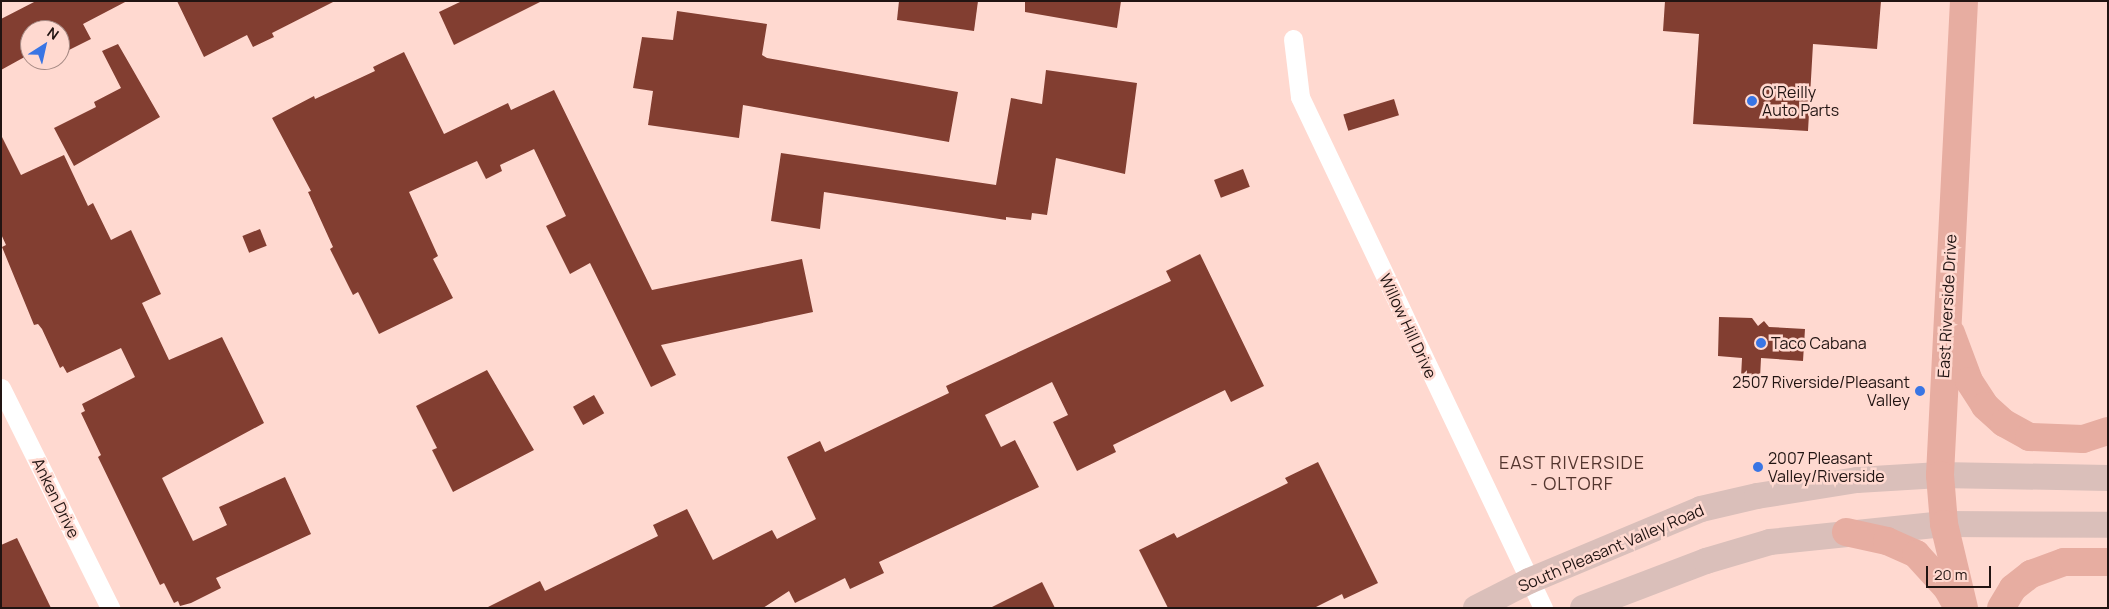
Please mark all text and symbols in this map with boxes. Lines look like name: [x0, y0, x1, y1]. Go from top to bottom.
north arrow: [20, 20, 70, 70]
text: N: [44, 22, 63, 44]
place label: O'Reilly Auto Parts: [1762, 82, 1839, 120]
marker: O'Reilly Auto Parts: [1746, 95, 1758, 107]
street label: East Riverside Drive: [1934, 234, 1960, 378]
street label: Willow Hill Drive: [1375, 271, 1441, 381]
place label: Taco Cabana: [1771, 333, 1867, 353]
marker: Taco Cabana: [1755, 337, 1767, 349]
place label: 2507 Riverside/Pleasant Valley: [1732, 372, 1910, 410]
marker: 2507 Riverside/Pleasant Valley: [1914, 385, 1926, 397]
place label: 2007 Pleasant Valley/Riverside: [1768, 448, 1885, 486]
district label: EAST RIVERSIDE - OLTORF: [1497, 452, 1647, 494]
street label: Anken Drive: [28, 455, 84, 541]
marker: 2007 Pleasant Valley/Riverside: [1752, 461, 1764, 473]
street label: South Pleasant Valley Road: [1515, 500, 1707, 596]
scale bar: [1929, 556, 1994, 588]
text: 20 m: [1934, 564, 1967, 585]

